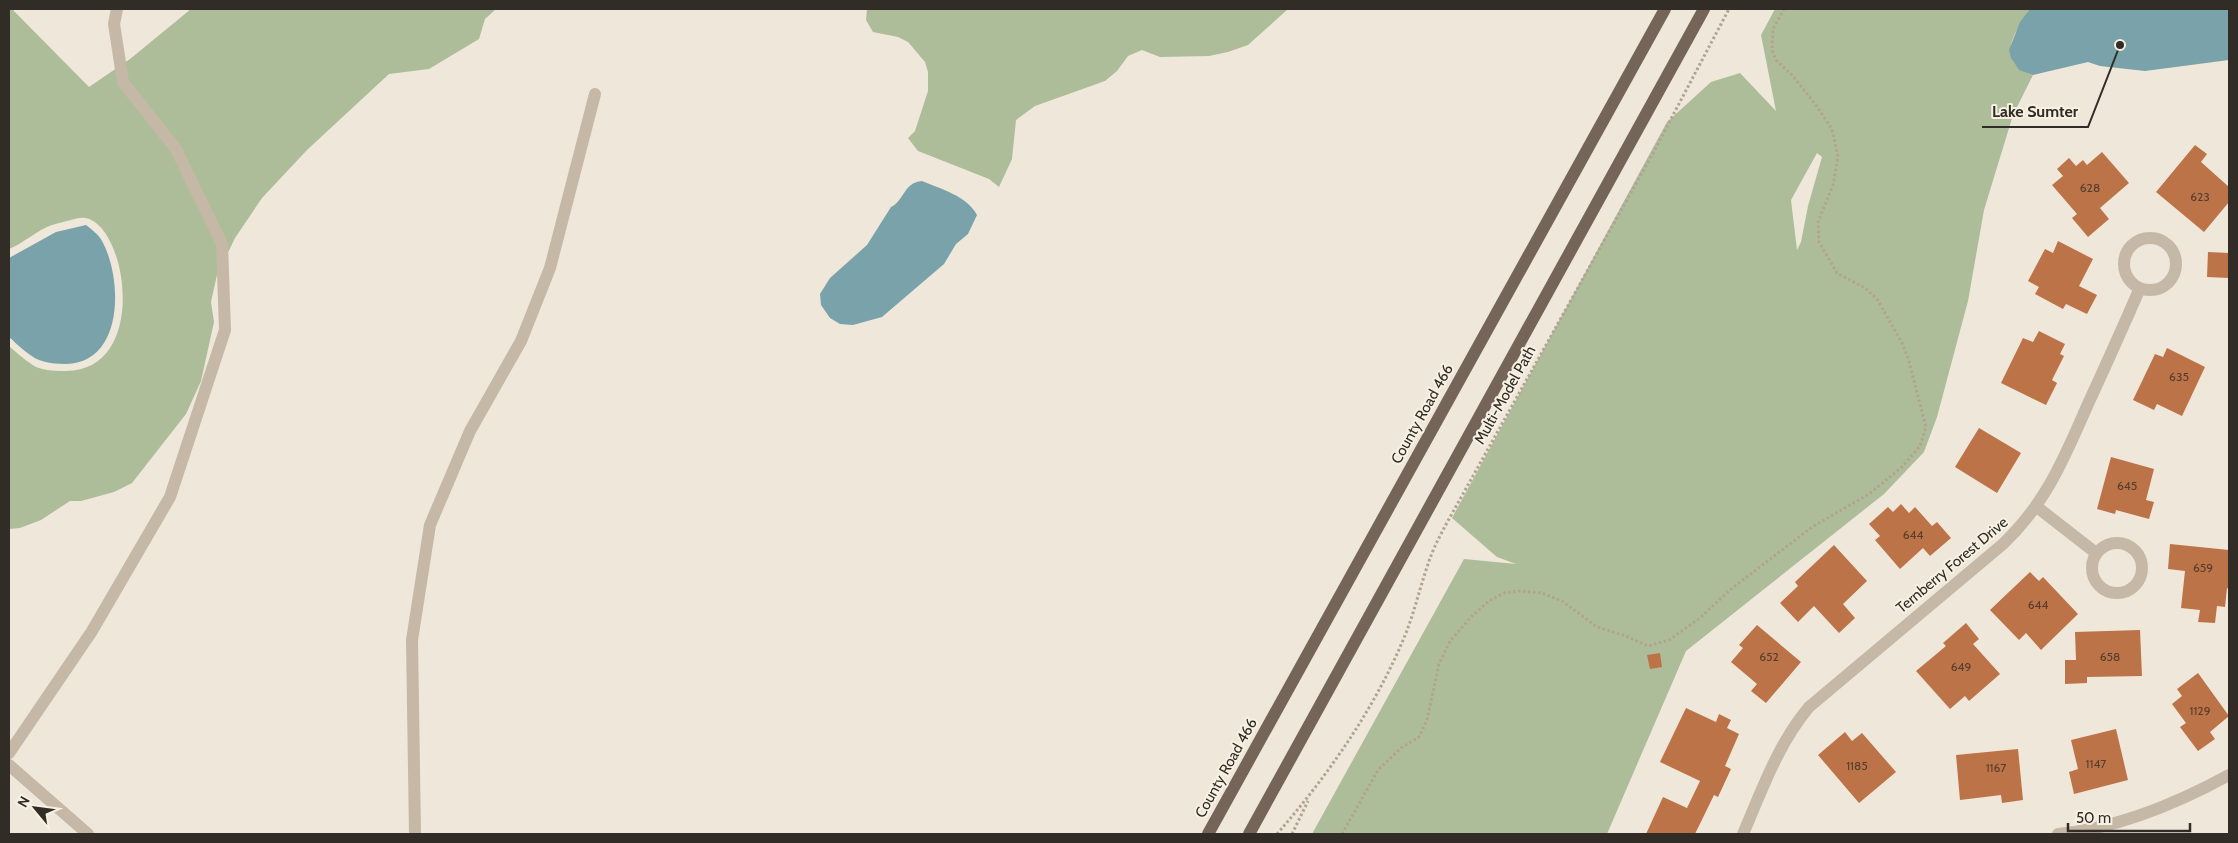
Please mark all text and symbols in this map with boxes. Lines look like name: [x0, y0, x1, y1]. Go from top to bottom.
callout: Lake Sumter: [1982, 96, 2088, 127]
text: Lake Sumter: [1992, 102, 2079, 121]
house number: 628: [2080, 180, 2100, 195]
house number: 623: [2190, 189, 2210, 204]
street label: Multi-Model Path: [1471, 343, 1539, 447]
street label: County Road 466: [1387, 361, 1457, 467]
house number: 635: [2169, 369, 2189, 384]
house number: 645: [2117, 478, 2137, 493]
street label: Ternberry Forest Drive: [1893, 513, 2012, 617]
house number: 644: [1903, 527, 1923, 542]
house number: 659: [2193, 560, 2213, 575]
house number: 644: [2028, 597, 2048, 612]
house number: 652: [1759, 649, 1779, 664]
house number: 658: [2100, 649, 2120, 664]
house number: 649: [1951, 659, 1971, 674]
house number: 1129: [2190, 703, 2211, 718]
street label: County Road 466: [1191, 715, 1261, 821]
house number: 1147: [2086, 756, 2106, 771]
house number: 1185: [1846, 758, 1868, 773]
house number: 1167: [1986, 760, 2006, 775]
north arrow: [10, 783, 60, 833]
text: N: [13, 793, 34, 810]
scale bar: [2068, 800, 2190, 832]
text: 50 m: [2076, 809, 2111, 827]

